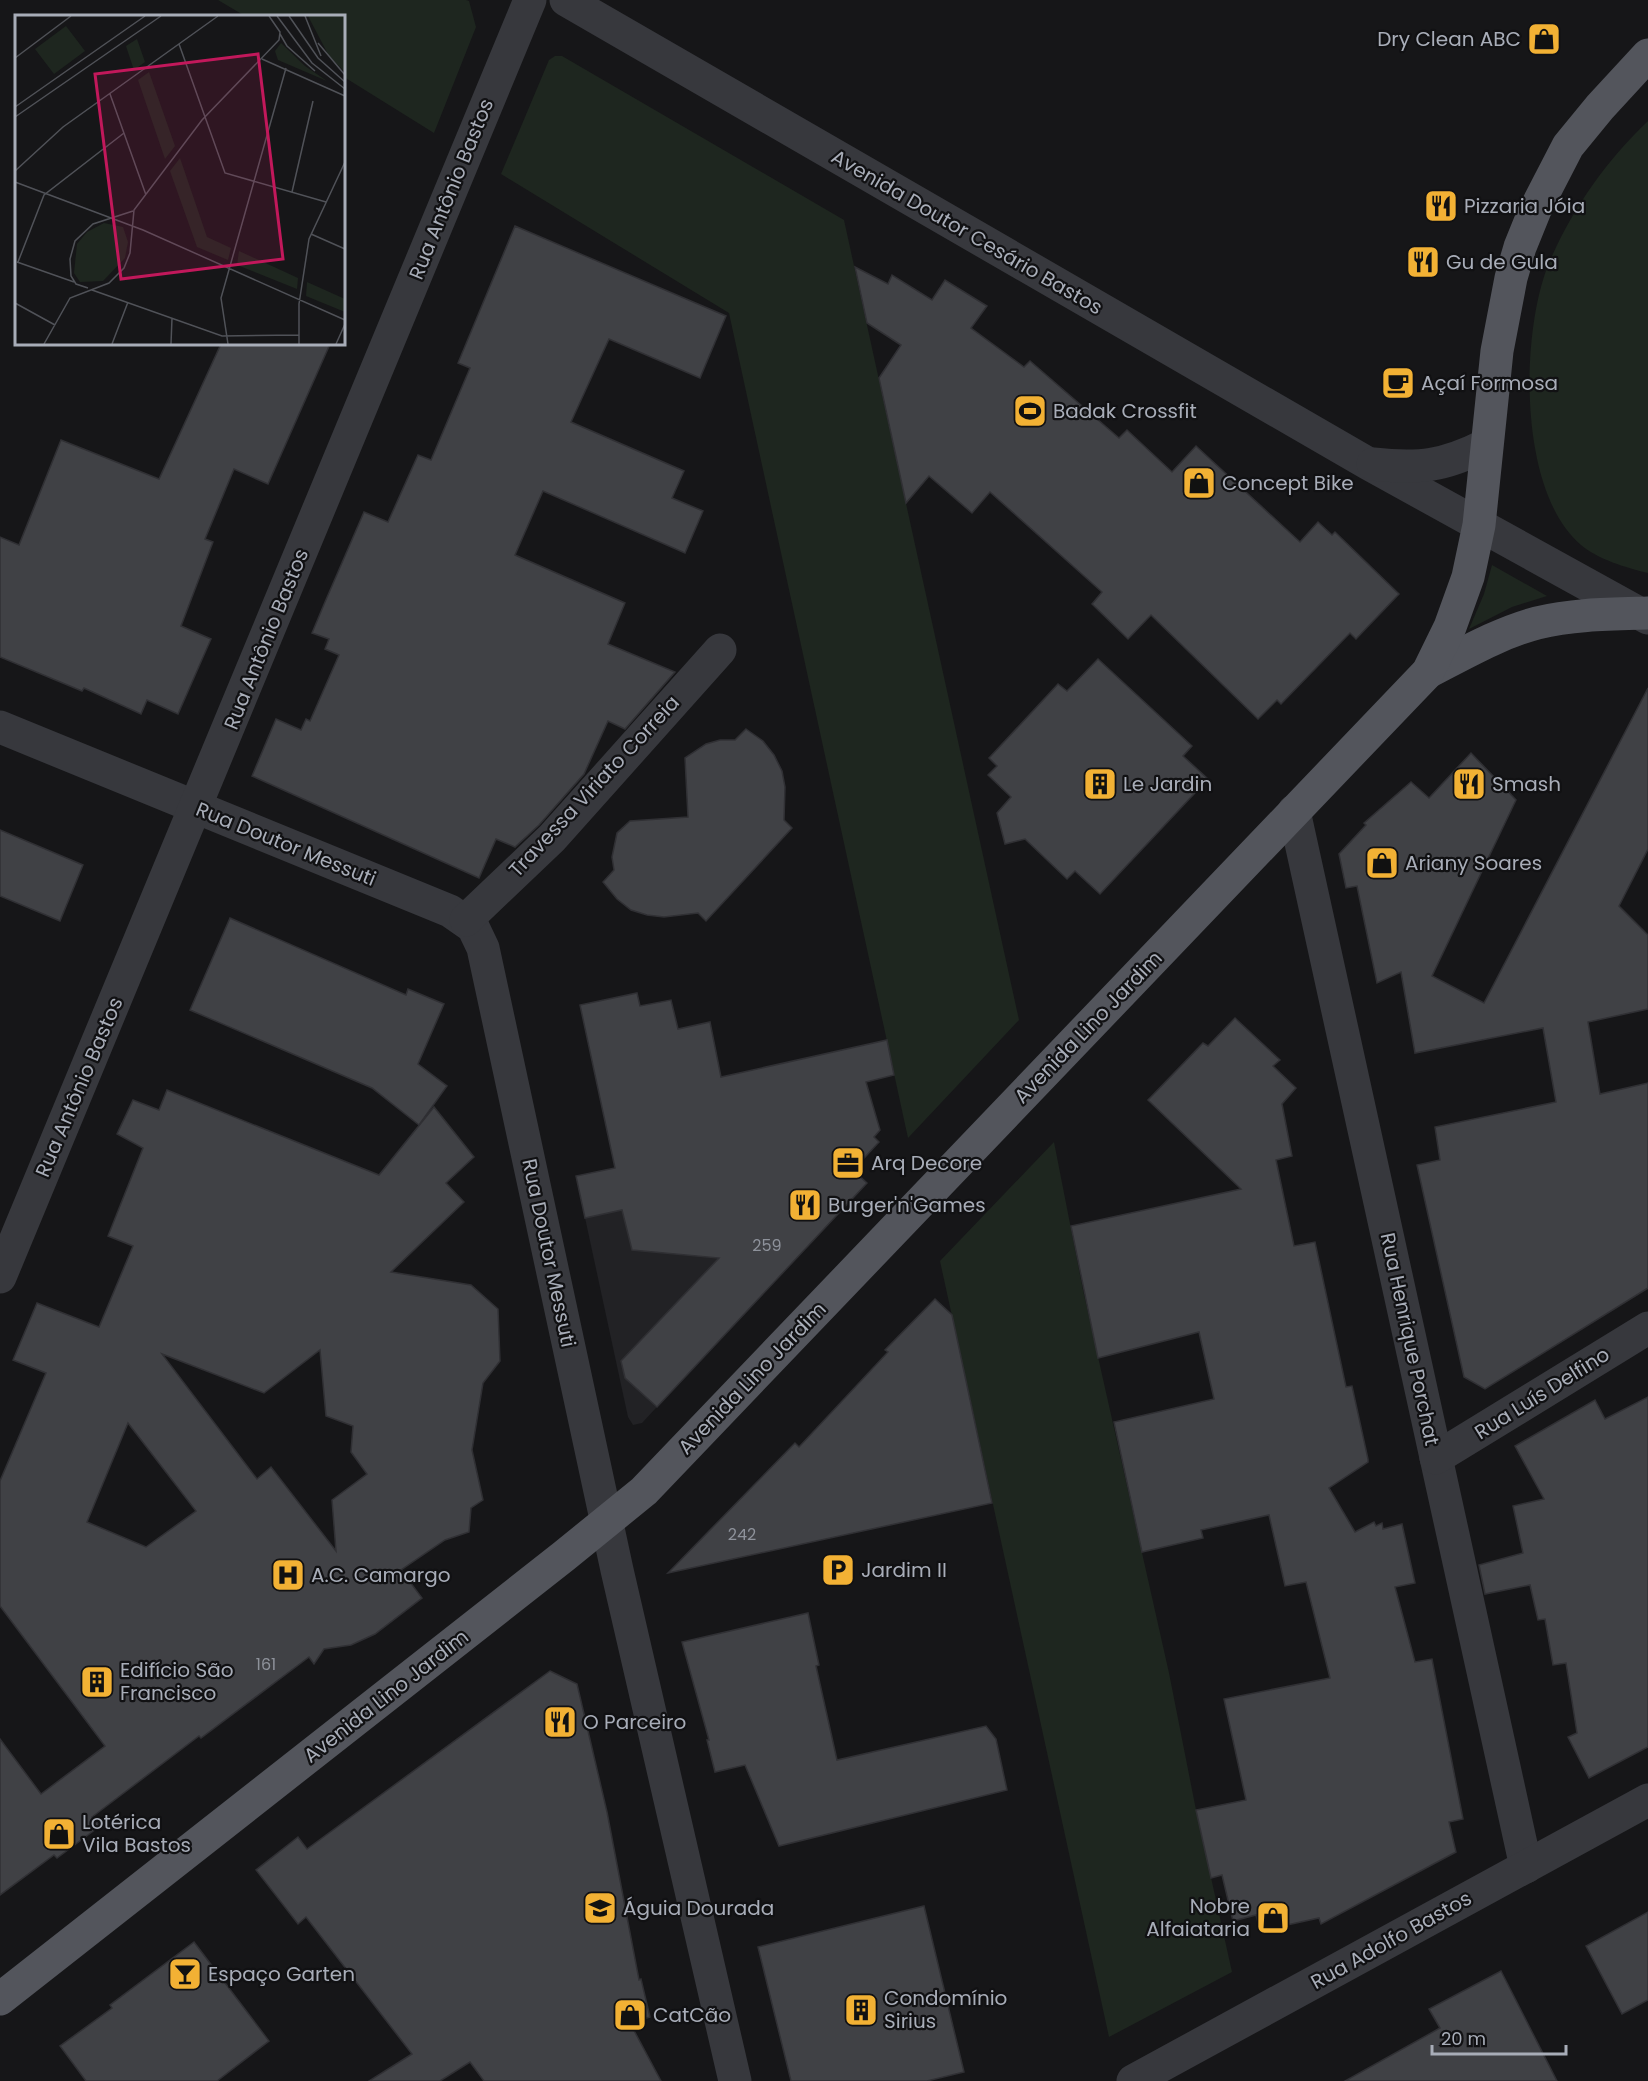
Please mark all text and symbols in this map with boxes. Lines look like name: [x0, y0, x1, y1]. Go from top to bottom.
inset map: [15, 15, 345, 345]
shop icon: Dry Clean ABC: [1526, 21, 1562, 57]
place label: Dry Clean ABC: [1377, 25, 1521, 53]
street label: Rua Antônio Bastos: [402, 94, 500, 284]
street label: Avenida Doutor Cesário Bastos: [826, 143, 1108, 321]
restaurant icon: Pizzaria Jóia: [1423, 188, 1459, 224]
place label: Pizzaria Jóia: [1464, 192, 1585, 220]
restaurant icon: Gu de Gula: [1405, 244, 1441, 280]
place label: Gu de Gula: [1446, 248, 1558, 276]
cafe icon: Açaí Formosa: [1380, 365, 1416, 401]
place label: Açaí Formosa: [1421, 369, 1558, 397]
sports icon: Badak Crossfit: [1012, 393, 1048, 429]
place label: Badak Crossfit: [1053, 397, 1197, 425]
shop icon: Concept Bike: [1181, 465, 1217, 501]
place label: Concept Bike: [1222, 469, 1354, 497]
street label: Rua Antônio Bastos: [217, 544, 315, 734]
street label: Travessa Viriato Correia: [502, 689, 686, 883]
building icon: Le Jardin: [1082, 766, 1118, 802]
restaurant icon: Smash: [1451, 766, 1487, 802]
place label: Le Jardin: [1123, 770, 1212, 798]
place label: Smash: [1492, 770, 1561, 798]
street label: Rua Doutor Messuti: [192, 795, 380, 893]
shop icon: Ariany Soares: [1364, 845, 1400, 881]
place label: Ariany Soares: [1405, 849, 1542, 877]
street label: Avenida Lino Jardim: [1008, 945, 1168, 1109]
street label: Rua Antônio Bastos: [28, 993, 130, 1181]
office icon: Arq Decore: [830, 1145, 866, 1181]
place label: Arq Decore: [871, 1149, 982, 1177]
street label: Rua Doutor Messuti: [515, 1156, 583, 1350]
restaurant icon: Burger'n'Games: [787, 1187, 823, 1223]
place label: Burger'n'Games: [828, 1191, 986, 1219]
street label: Rua Henrique Porchat: [1374, 1230, 1446, 1448]
house number: 259: [752, 1234, 782, 1257]
street label: Avenida Lino Jardim: [672, 1296, 832, 1460]
street label: Rua Luís Delfino: [1469, 1340, 1615, 1446]
house number: 242: [728, 1523, 756, 1546]
parking icon: Jardim II: [820, 1552, 856, 1588]
place label: Jardim II: [861, 1556, 947, 1584]
hospital icon: A.C. Camargo: [270, 1557, 306, 1593]
place label: A.C. Camargo: [311, 1561, 451, 1589]
street label: Avenida Lino Jardim: [298, 1623, 474, 1769]
house number: 161: [256, 1653, 276, 1676]
place label: Edifício São Francisco: [120, 1656, 233, 1707]
building icon: Edifício São Francisco: [79, 1664, 115, 1700]
restaurant icon: O Parceiro: [542, 1704, 578, 1740]
place label: O Parceiro: [583, 1708, 686, 1736]
place label: Lotérica Vila Bastos: [82, 1808, 191, 1859]
shop icon: Lotérica Vila Bastos: [41, 1816, 77, 1852]
street label: Rua Adolfo Bastos: [1305, 1884, 1477, 1996]
school or university icon: Águia Dourada: [582, 1890, 618, 1926]
place label: Nobre Alfaiataria: [1146, 1892, 1250, 1943]
place label: Águia Dourada: [623, 1894, 774, 1922]
shop icon: Nobre Alfaiataria: [1255, 1900, 1291, 1936]
bar icon: Espaço Garten: [167, 1956, 203, 1992]
place label: Espaço Garten: [208, 1960, 355, 1988]
place label: Condomínio Sirius: [884, 1984, 1007, 2035]
building icon: Condomínio Sirius: [843, 1992, 879, 2028]
shop icon: CatCão: [612, 1997, 648, 2033]
place label: CatCão: [653, 2001, 731, 2029]
scale bar: [1432, 2018, 1566, 2056]
text: 20 m: [1441, 2026, 1486, 2051]

